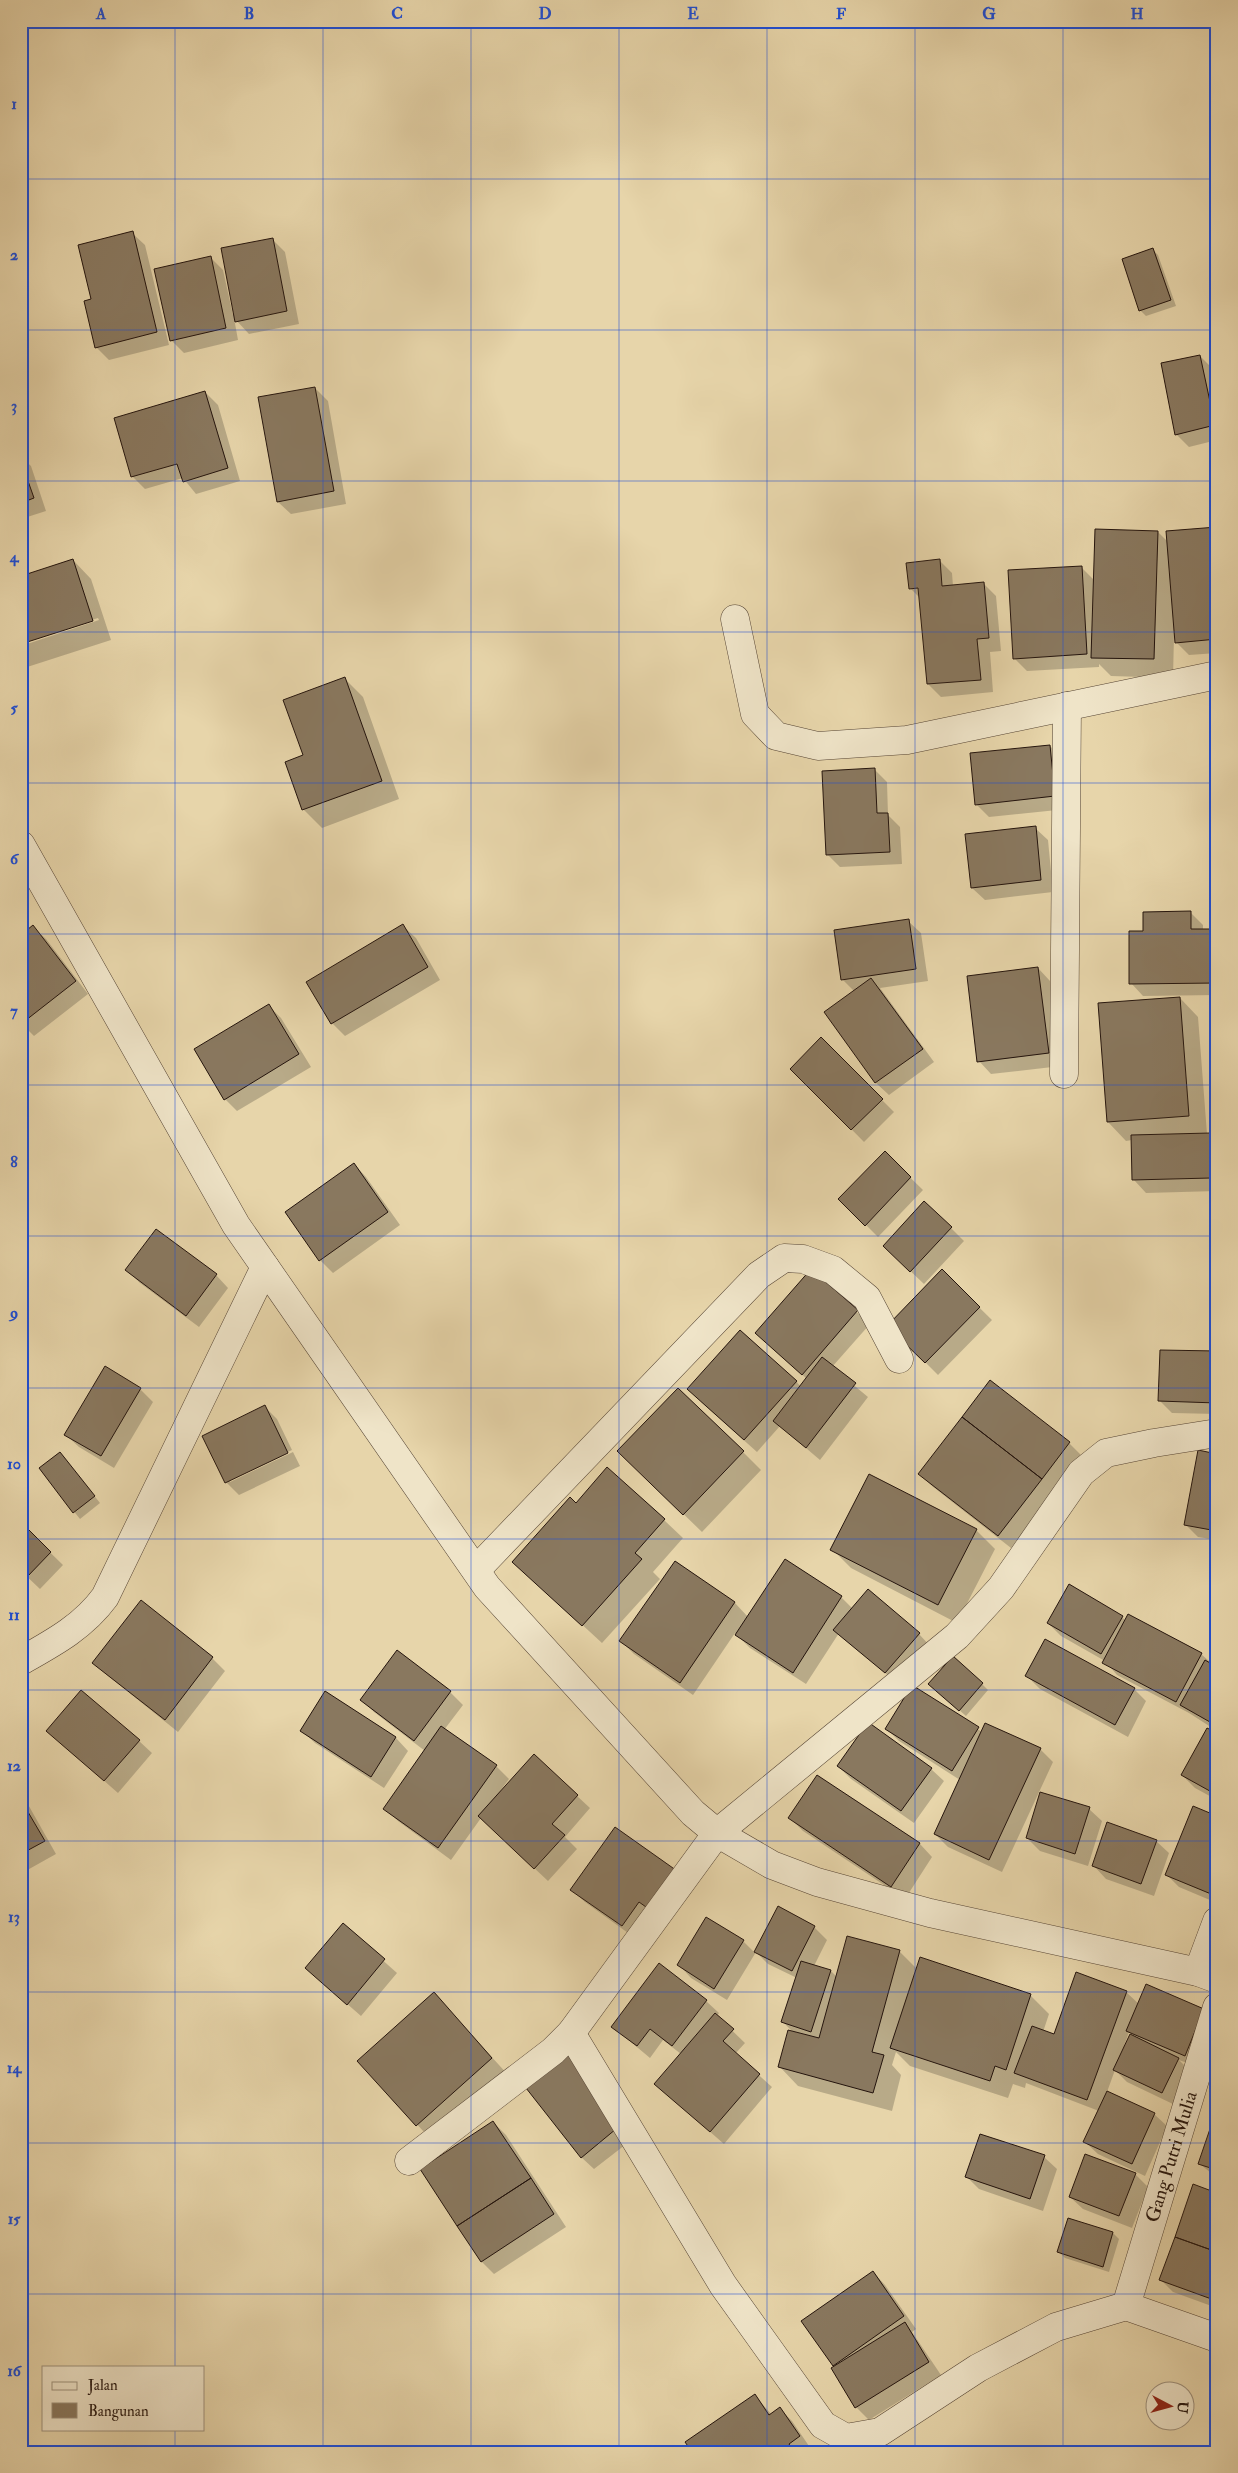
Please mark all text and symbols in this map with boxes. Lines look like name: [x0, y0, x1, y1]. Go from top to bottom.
text: A: [95, 4, 107, 24]
text: B: [244, 4, 254, 24]
text: C: [391, 4, 403, 24]
text: D: [538, 4, 552, 24]
text: E: [687, 4, 699, 24]
text: F: [836, 4, 846, 24]
text: G: [982, 4, 996, 24]
text: H: [1130, 4, 1144, 24]
text: 1: [11, 94, 17, 114]
text: 2: [10, 245, 18, 265]
text: 3: [11, 396, 17, 416]
text: 4: [9, 547, 20, 567]
text: 5: [10, 698, 18, 718]
text: 6: [10, 849, 20, 869]
text: 7: [10, 1001, 18, 1021]
text: 8: [10, 1152, 18, 1172]
text: 9: [8, 1303, 18, 1323]
text: 10: [7, 1454, 21, 1474]
text: 11: [8, 1605, 20, 1625]
text: 12: [7, 1756, 21, 1776]
text: 13: [8, 1907, 20, 1927]
text: 14: [7, 2058, 23, 2078]
street label: Gang Putri Mulia: [1140, 2088, 1203, 2225]
text: 15: [8, 2209, 21, 2229]
text: 16: [7, 2361, 23, 2381]
legend: [42, 2366, 205, 2430]
text: Jalan: [87, 2376, 118, 2396]
north arrow: [1146, 2380, 1196, 2430]
text: U: [1173, 2401, 1191, 2414]
text: Bangunan: [88, 2402, 149, 2421]

